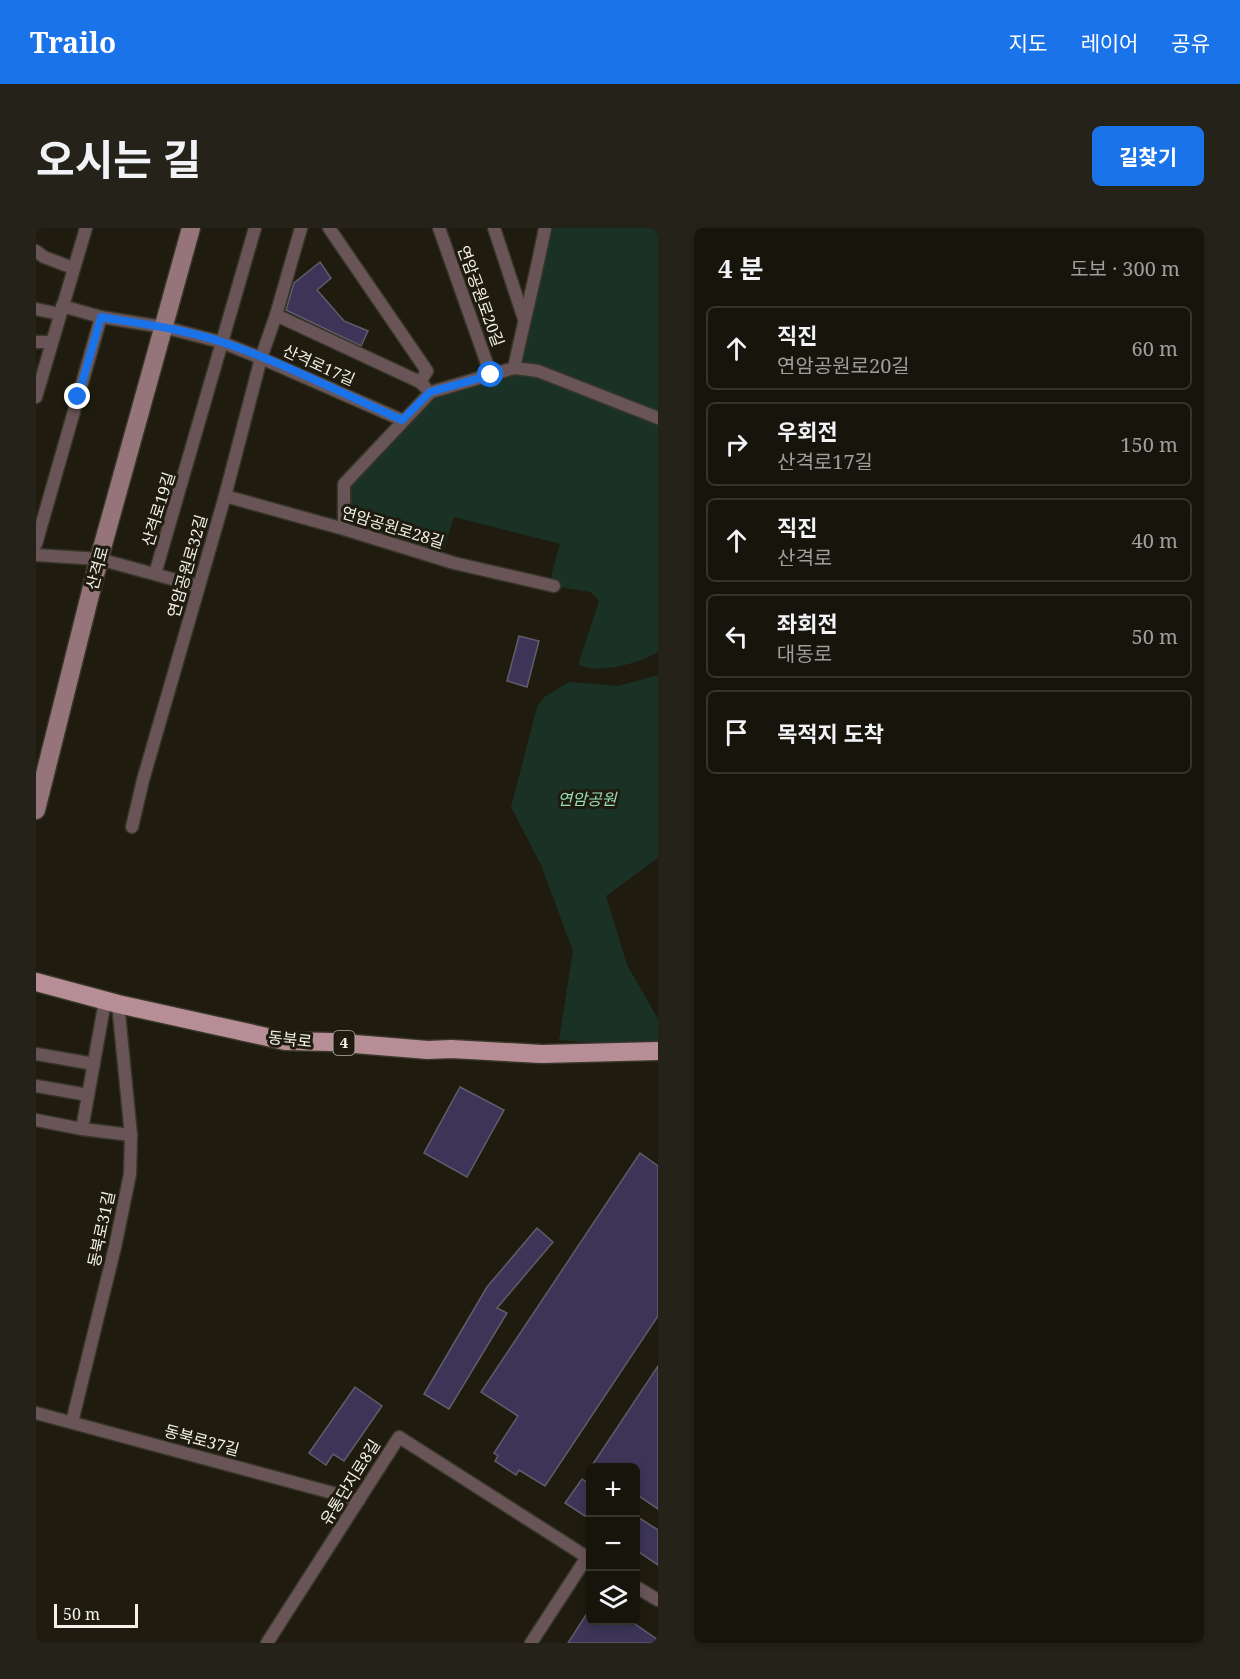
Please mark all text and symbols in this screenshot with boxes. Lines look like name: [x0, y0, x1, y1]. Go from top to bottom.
text: Trailo: [30, 23, 116, 61]
text: 지도: [1009, 29, 1047, 57]
text: 레이어: [1080, 29, 1138, 57]
text: 공유: [1171, 29, 1210, 57]
button: 길찾기: [1092, 126, 1204, 186]
text: 오시는 길: [36, 130, 201, 187]
street label: 연암공원로20길: [452, 242, 510, 350]
text: 4 분: [718, 250, 763, 286]
text: 도보 · 300 m: [1070, 255, 1180, 282]
text: 직진: [777, 320, 817, 350]
icon: ahead: [720, 332, 753, 365]
text: 60 m: [1132, 335, 1178, 362]
street label: 산격로17길: [279, 339, 359, 391]
text: 연암공원로20길: [777, 352, 910, 379]
route start: [477, 361, 503, 387]
route end: [64, 383, 90, 409]
text: 우회전: [777, 416, 838, 446]
icon: right: [720, 428, 753, 461]
text: 150 m: [1120, 431, 1178, 458]
text: 산격로17길: [777, 448, 873, 475]
street label: 산격로19길: [136, 469, 180, 549]
street label: 연암공원로28길: [339, 501, 447, 553]
street label: 연암공원로32길: [162, 512, 212, 620]
text: 직진: [777, 512, 817, 542]
icon: ahead: [720, 524, 753, 557]
text: 40 m: [1132, 527, 1178, 554]
street label: 산격로: [81, 544, 113, 592]
text: 산격로: [777, 544, 832, 571]
text: 좌회전: [777, 608, 838, 638]
icon: left: [720, 620, 753, 653]
text: 50 m: [1132, 623, 1178, 650]
text: 대동로: [777, 640, 832, 667]
icon: arrive: [720, 716, 753, 749]
text: 목적지 도착: [777, 718, 884, 748]
park label: 연암공원: [558, 788, 618, 810]
street label: 동북로: [267, 1026, 313, 1052]
road number: 4: [334, 1031, 354, 1055]
street label: 동북로31길: [82, 1189, 120, 1269]
street label: 동북로37길: [162, 1419, 242, 1461]
street label: 유통단지로8길: [315, 1435, 385, 1529]
map controls: [586, 1463, 640, 1625]
button: +: [586, 1463, 640, 1517]
button: −: [586, 1517, 640, 1571]
button: layers: [586, 1571, 640, 1625]
scale bar: [54, 1601, 138, 1628]
text: 50 m: [63, 1603, 100, 1625]

